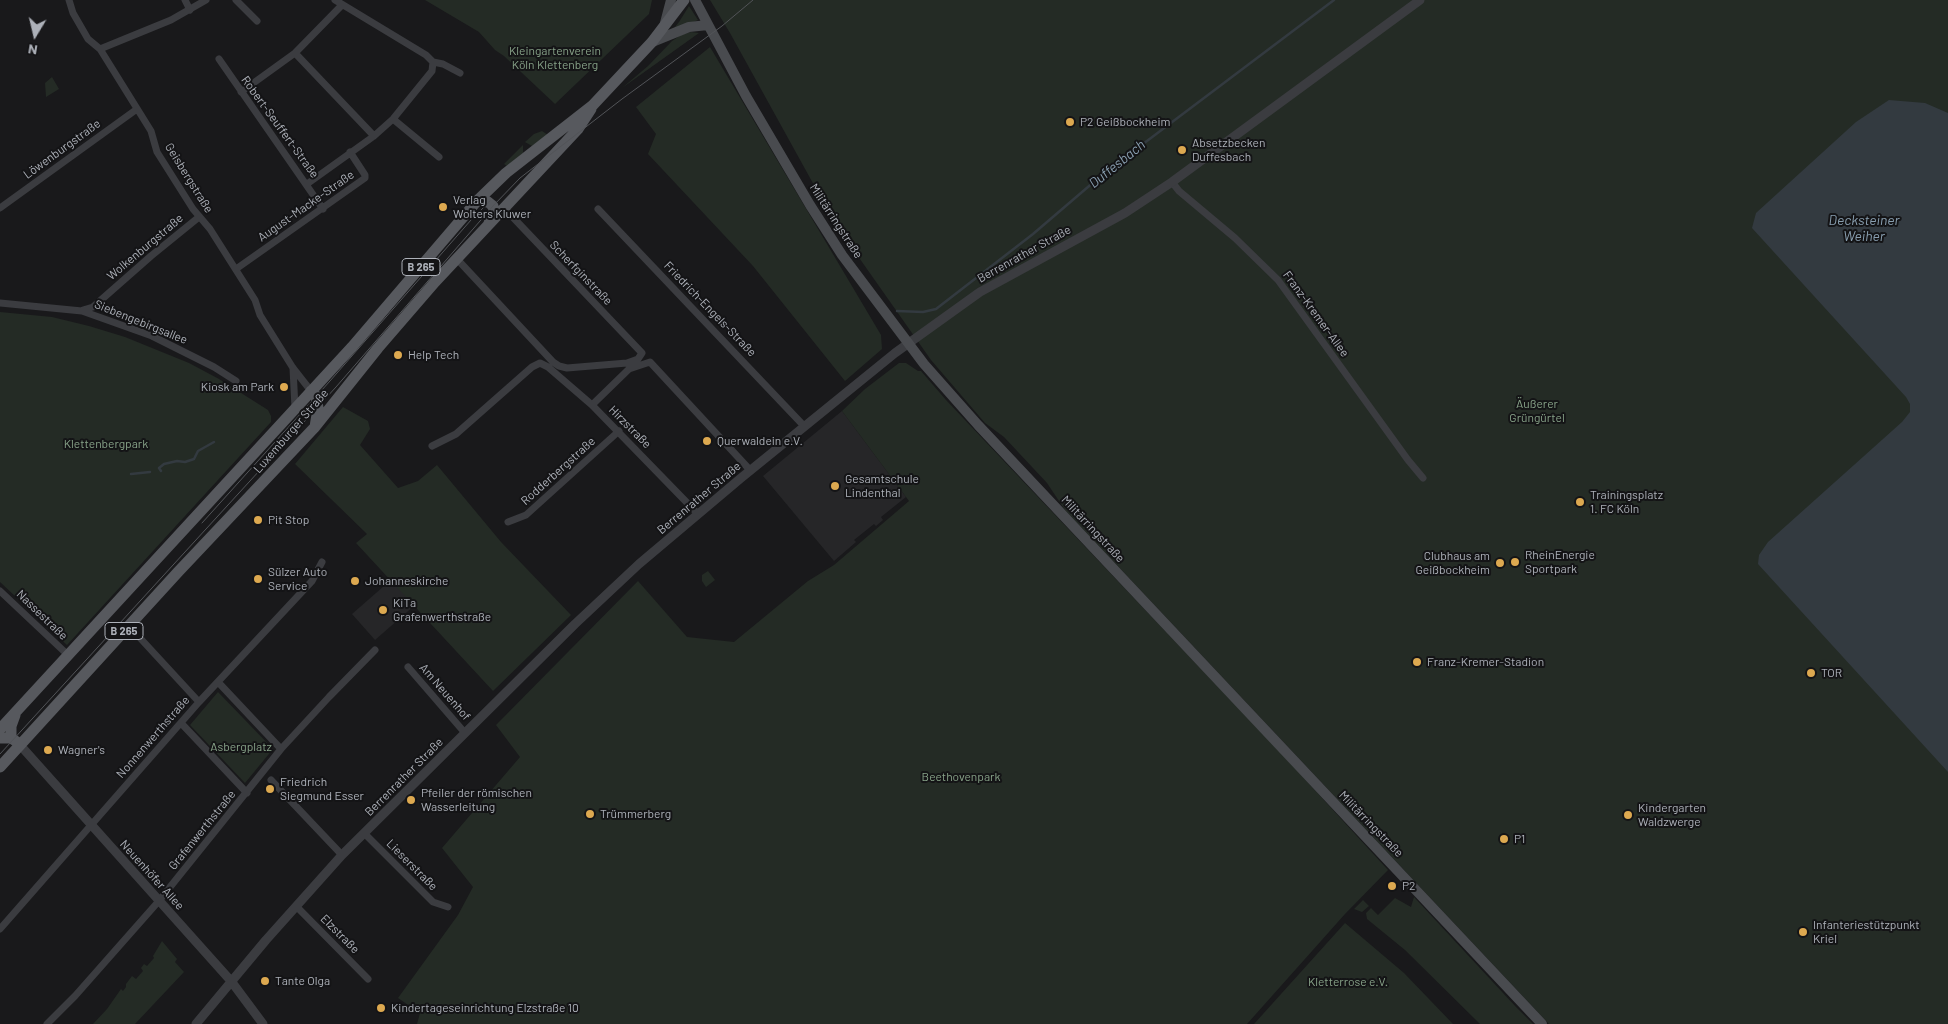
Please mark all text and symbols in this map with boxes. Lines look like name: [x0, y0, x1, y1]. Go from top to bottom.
north arrow: [10, 10, 60, 60]
text: N: [27, 41, 39, 59]
park label: Kleingartenverein Köln Klettenberg: [509, 44, 601, 72]
street label: Robert-Seuffert-Straße: [238, 73, 322, 181]
place label: P2 Geißbockheim: [1080, 115, 1170, 129]
street label: Löwenburgstraße: [21, 116, 103, 182]
marker: P2 Geißbockheim: [1064, 116, 1076, 128]
water label: Duffesbach: [1086, 136, 1148, 192]
place label: Absetzbecken Duffesbach: [1192, 136, 1265, 164]
street label: Geisbergstraße: [162, 140, 216, 216]
marker: Absetzbecken Duffesbach: [1176, 144, 1188, 156]
street label: August-Macke-Straße: [255, 167, 357, 245]
street label: Militärringstraße: [806, 181, 866, 261]
place label: Verlag Wolters Kluwer: [453, 193, 531, 221]
marker: Verlag Wolters Kluwer: [437, 201, 449, 213]
street label: Wolkenburgstraße: [104, 211, 186, 283]
water label: Decksteiner Weiher: [1829, 212, 1899, 244]
street label: Berrenrather Straße: [975, 222, 1073, 286]
street label: Scherfginstraße: [547, 238, 615, 308]
road number: B 265: [402, 258, 440, 276]
street label: Friedrich-Engels-Straße: [661, 258, 759, 360]
street label: Franz-Kremer-Allee: [1280, 268, 1352, 360]
street label: Siebengebirgsallee: [92, 297, 190, 347]
place label: Help Tech: [408, 348, 459, 362]
marker: Help Tech: [392, 349, 404, 361]
place label: Kiosk am Park: [201, 380, 274, 394]
marker: Kiosk am Park: [278, 381, 290, 393]
street label: Luxemburger Straße: [251, 386, 331, 476]
park label: Äußerer Grüngürtel: [1509, 397, 1565, 425]
street label: Hirzstraße: [606, 403, 654, 451]
street label: Rodderbergstraße: [518, 434, 598, 508]
place label: Querwaldein e.V.: [717, 434, 803, 448]
marker: Querwaldein e.V.: [701, 435, 713, 447]
park label: Klettenbergpark: [64, 437, 148, 451]
street label: Berrenrather Straße: [654, 459, 744, 537]
place label: Gesamtschule Lindenthal: [845, 472, 919, 500]
marker: Gesamtschule Lindenthal: [829, 480, 841, 492]
place label: Trainingsplatz 1. FC Köln: [1590, 488, 1663, 516]
street label: Militärringstraße: [1058, 493, 1128, 565]
marker: Trainingsplatz 1. FC Köln: [1574, 496, 1586, 508]
place label: Pit Stop: [268, 513, 309, 527]
marker: Pit Stop: [252, 514, 264, 526]
place label: RheinEnergie Sportpark: [1525, 548, 1595, 576]
place label: Clubhaus am Geißbockheim: [1415, 549, 1490, 577]
marker: RheinEnergie Sportpark: [1509, 556, 1521, 568]
marker: Clubhaus am Geißbockheim: [1494, 557, 1506, 569]
place label: Sülzer Auto Service: [268, 565, 327, 593]
marker: Sülzer Auto Service: [252, 573, 264, 585]
place label: Johanneskirche: [365, 574, 448, 588]
marker: Johanneskirche: [349, 575, 361, 587]
street label: Nassestraße: [13, 587, 71, 643]
place label: KiTa Grafenwerthstraße: [393, 596, 491, 624]
marker: KiTa Grafenwerthstraße: [377, 604, 389, 616]
road number: B 265: [105, 622, 143, 640]
place label: Franz-Kremer-Stadion: [1427, 655, 1544, 669]
marker: Franz-Kremer-Stadion: [1411, 656, 1423, 668]
street label: Am Neuenhof: [416, 661, 474, 723]
place label: TOR: [1821, 666, 1842, 680]
marker: TOR: [1805, 667, 1817, 679]
street label: Nonnenwerthstraße: [113, 693, 193, 781]
street label: Berrenrather Straße: [362, 735, 446, 819]
park label: Asbergplatz: [210, 740, 272, 754]
place label: Wagner's: [58, 743, 105, 757]
marker: Wagner's: [42, 744, 54, 756]
park label: Beethovenpark: [922, 770, 1000, 784]
place label: Friedrich Siegmund Esser: [280, 775, 364, 803]
marker: Friedrich Siegmund Esser: [264, 783, 276, 795]
place label: Pfeiler der römischen Wasserleitung: [421, 786, 532, 814]
street label: Grafenwerthstraße: [166, 787, 238, 873]
street label: Militärringstraße: [1336, 788, 1406, 860]
marker: Pfeiler der römischen Wasserleitung: [405, 794, 417, 806]
place label: Kindergarten Waldzwerge: [1638, 801, 1706, 829]
place label: Trümmerberg: [600, 807, 671, 821]
marker: Trümmerberg: [584, 808, 596, 820]
marker: Kindergarten Waldzwerge: [1622, 809, 1634, 821]
place label: P1: [1514, 832, 1525, 846]
marker: P1: [1498, 833, 1510, 845]
street label: Lieserstraße: [383, 836, 441, 894]
street label: Neuenhöfer Allee: [117, 837, 187, 913]
place label: P2: [1402, 879, 1416, 893]
marker: P2: [1386, 880, 1398, 892]
street label: Elzstraße: [318, 912, 362, 956]
place label: Infanteriestützpunkt Kriel: [1813, 918, 1920, 946]
marker: Infanteriestützpunkt Kriel: [1797, 926, 1809, 938]
place label: Tante Olga: [275, 974, 330, 988]
marker: Tante Olga: [259, 975, 271, 987]
park label: Kletterrose e.V.: [1308, 975, 1388, 989]
place label: Kindertageseinrichtung Elzstraße 10: [391, 1001, 579, 1015]
marker: Kindertageseinrichtung Elzstraße 10: [375, 1002, 387, 1014]

